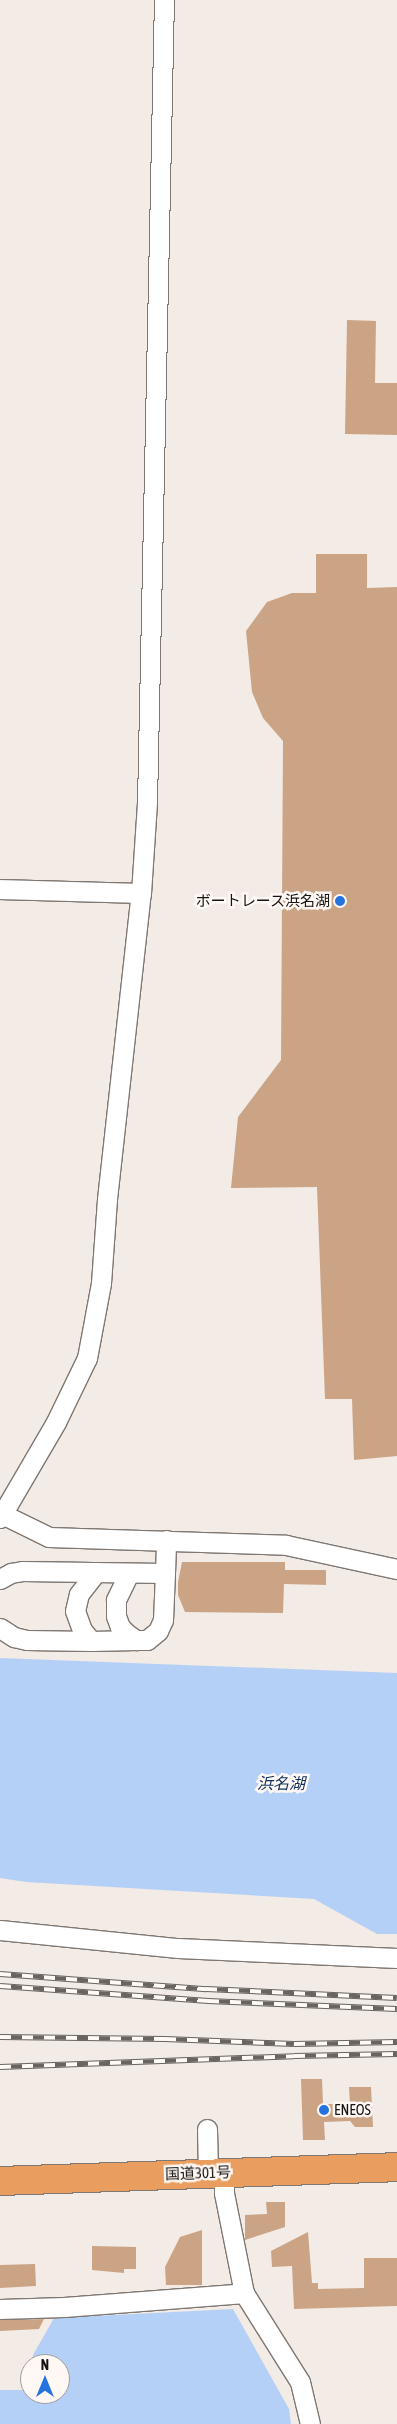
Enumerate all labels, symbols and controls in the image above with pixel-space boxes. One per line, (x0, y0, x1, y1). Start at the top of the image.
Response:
place label: ボートレース浜名湖 (195, 892, 330, 910)
marker: ボートレース浜名湖 (334, 895, 346, 907)
water label: 浜名湖 (257, 1773, 305, 1793)
place label: ENEOS (334, 2101, 371, 2119)
marker: ENEOS (318, 2104, 330, 2116)
street label: 国道301号 (165, 2163, 231, 2183)
north arrow (20, 2354, 70, 2404)
text: N (41, 2357, 49, 2373)

